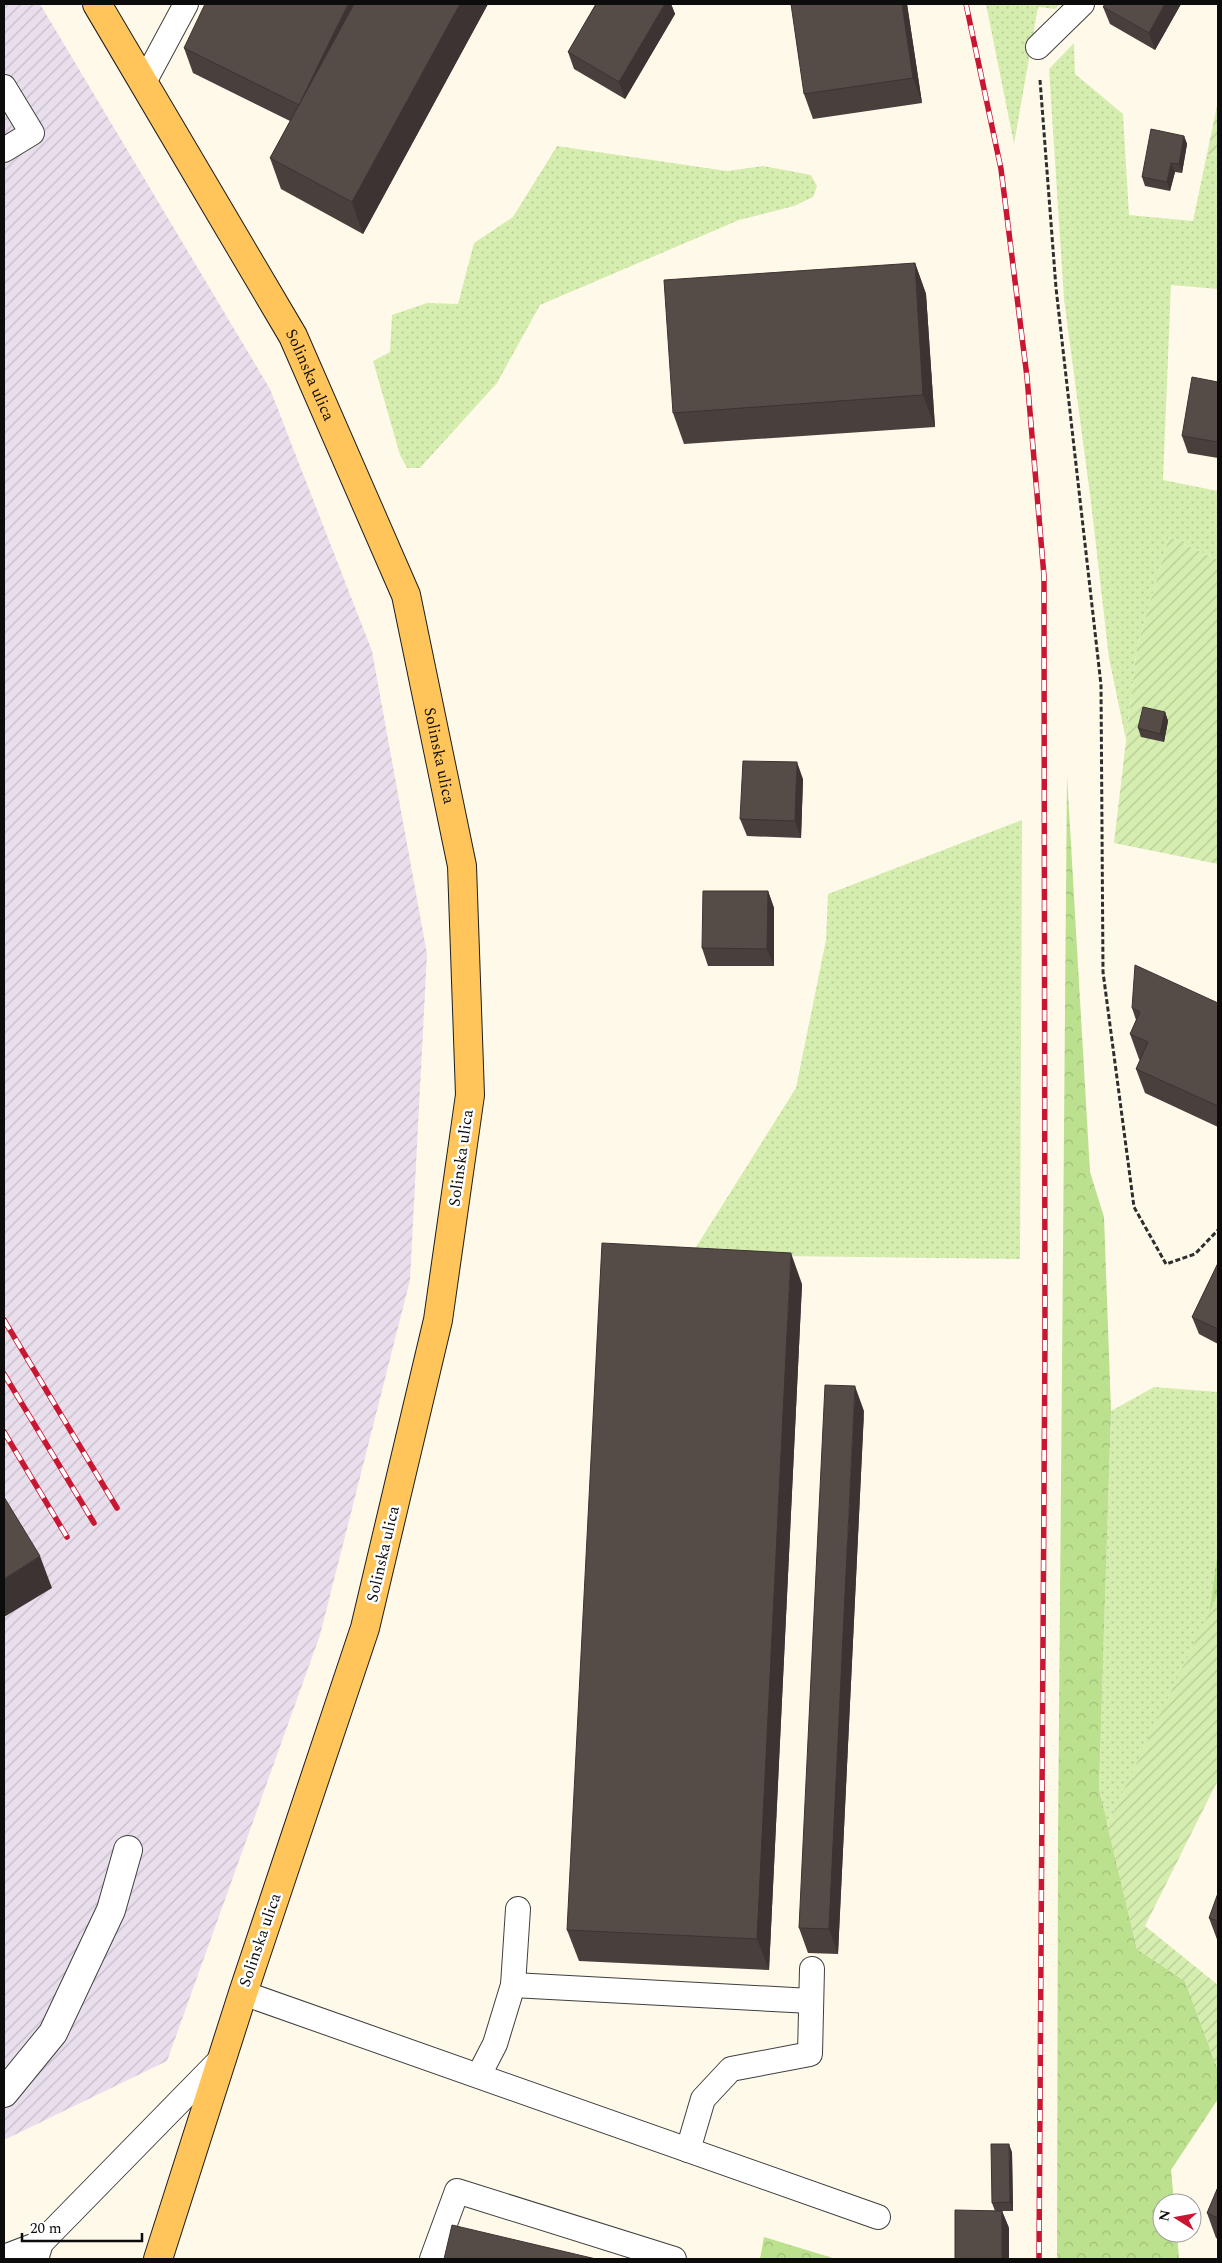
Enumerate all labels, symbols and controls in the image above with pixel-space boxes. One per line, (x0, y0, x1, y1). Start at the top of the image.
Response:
street label: Solinska ulica (279, 324, 341, 425)
street label: Solinska ulica (417, 705, 461, 806)
street label: Solinska ulica (442, 1108, 480, 1208)
street label: Solinska ulica (360, 1503, 406, 1604)
street label: Solinska ulica (233, 1890, 287, 1990)
north arrow (1152, 2193, 1202, 2243)
text: N (1153, 2208, 1176, 2223)
scale bar (22, 2210, 142, 2242)
text: 20 m (30, 2217, 62, 2240)

